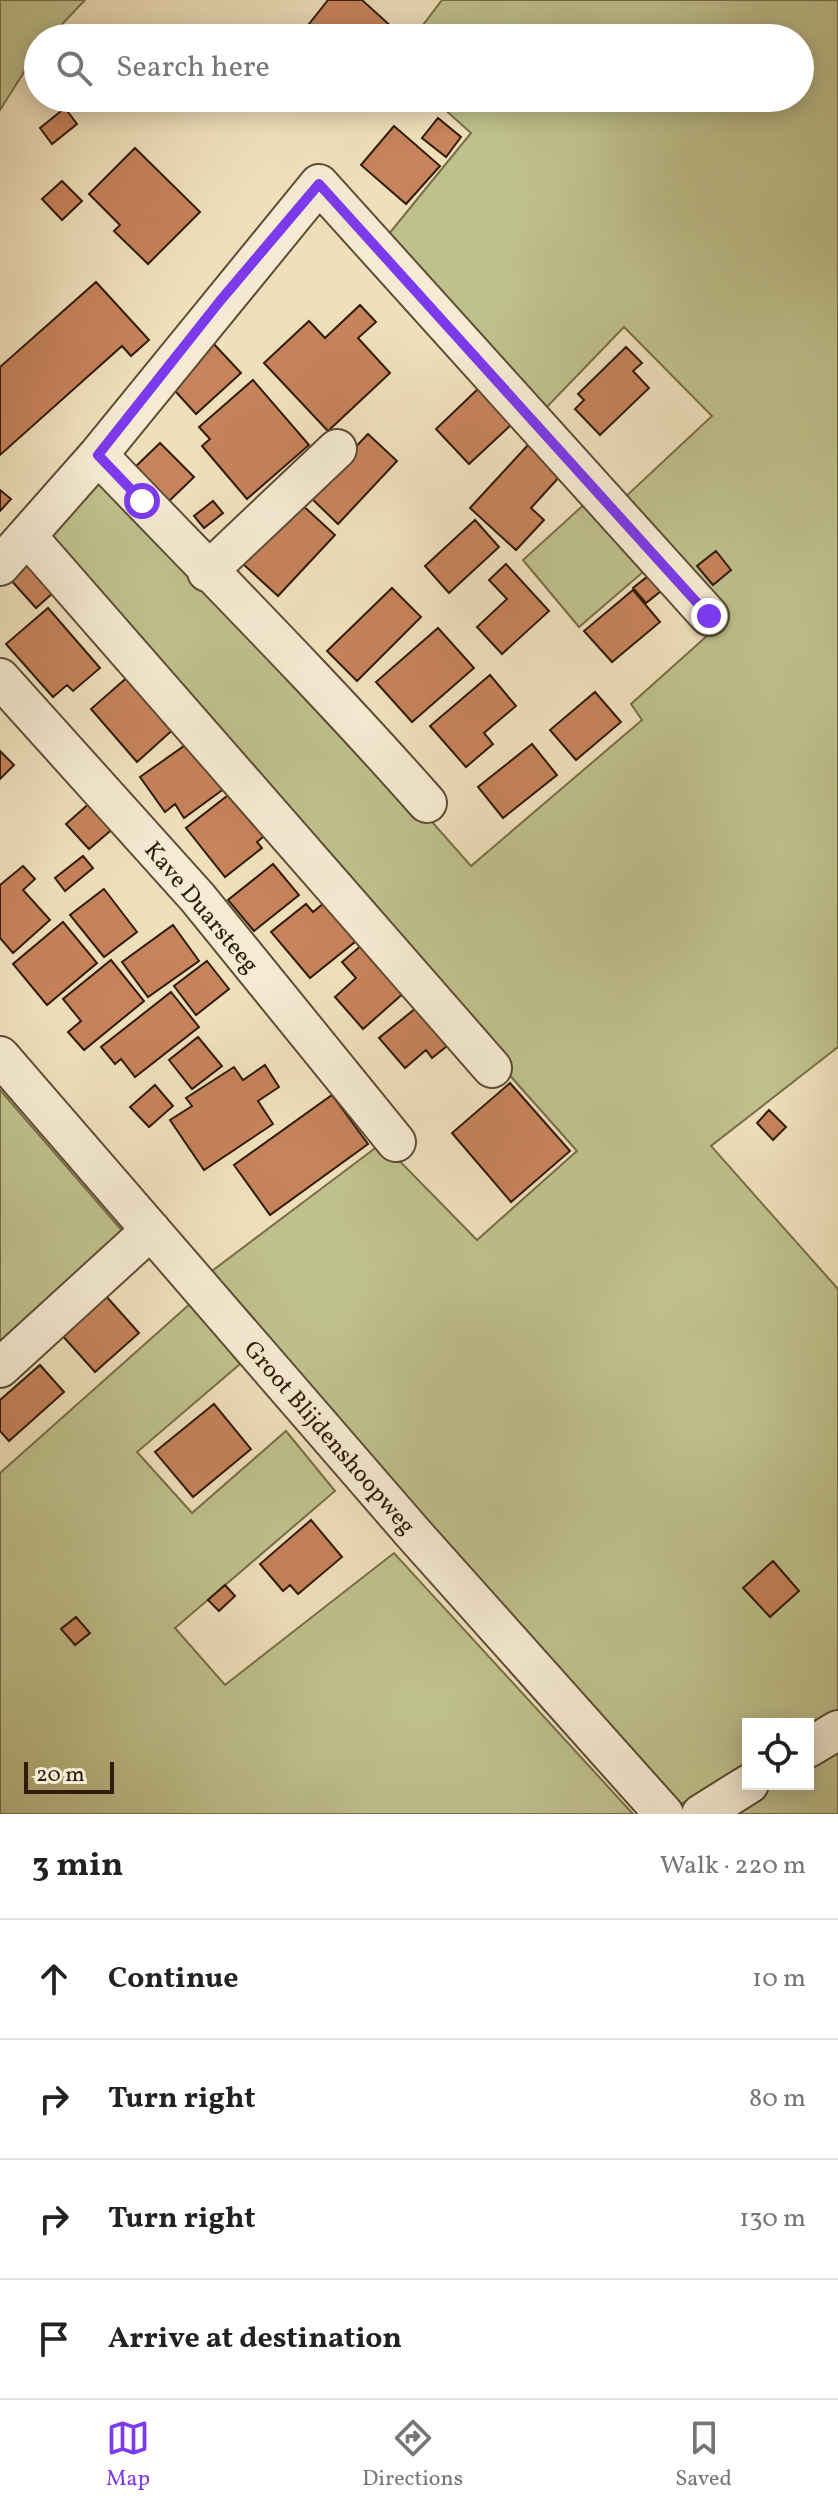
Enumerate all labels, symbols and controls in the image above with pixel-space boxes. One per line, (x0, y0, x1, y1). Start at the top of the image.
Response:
search box (24, 24, 814, 112)
icon: search (52, 46, 96, 90)
text: Search here (116, 47, 270, 89)
route start (124, 483, 160, 519)
route end (691, 598, 727, 634)
street label: Kave Duarsteeg (135, 835, 266, 982)
street label: Groot Blijdenshoopweg (235, 1334, 422, 1543)
map controls (742, 1718, 814, 1790)
button: locate (742, 1718, 814, 1790)
scale bar (24, 1758, 114, 1794)
text: 20 m (36, 1760, 85, 1791)
text: 3 min (32, 1843, 123, 1890)
text: Walk · 220 m (660, 1848, 806, 1884)
icon: ahead (32, 1957, 76, 2001)
text: Continue (108, 1958, 239, 2000)
text: 10 m (752, 1961, 806, 1997)
icon: right (32, 2077, 76, 2121)
text: Turn right (108, 2078, 256, 2120)
text: 80 m (749, 2081, 806, 2117)
icon: right (32, 2197, 76, 2241)
text: Turn right (108, 2198, 256, 2240)
text: 130 m (739, 2201, 806, 2237)
icon: arrive (32, 2317, 76, 2361)
text: Arrive at destination (108, 2318, 402, 2360)
tab: Map (106, 2416, 150, 2495)
tab: Directions (362, 2416, 463, 2495)
tab: Saved (675, 2416, 732, 2495)

